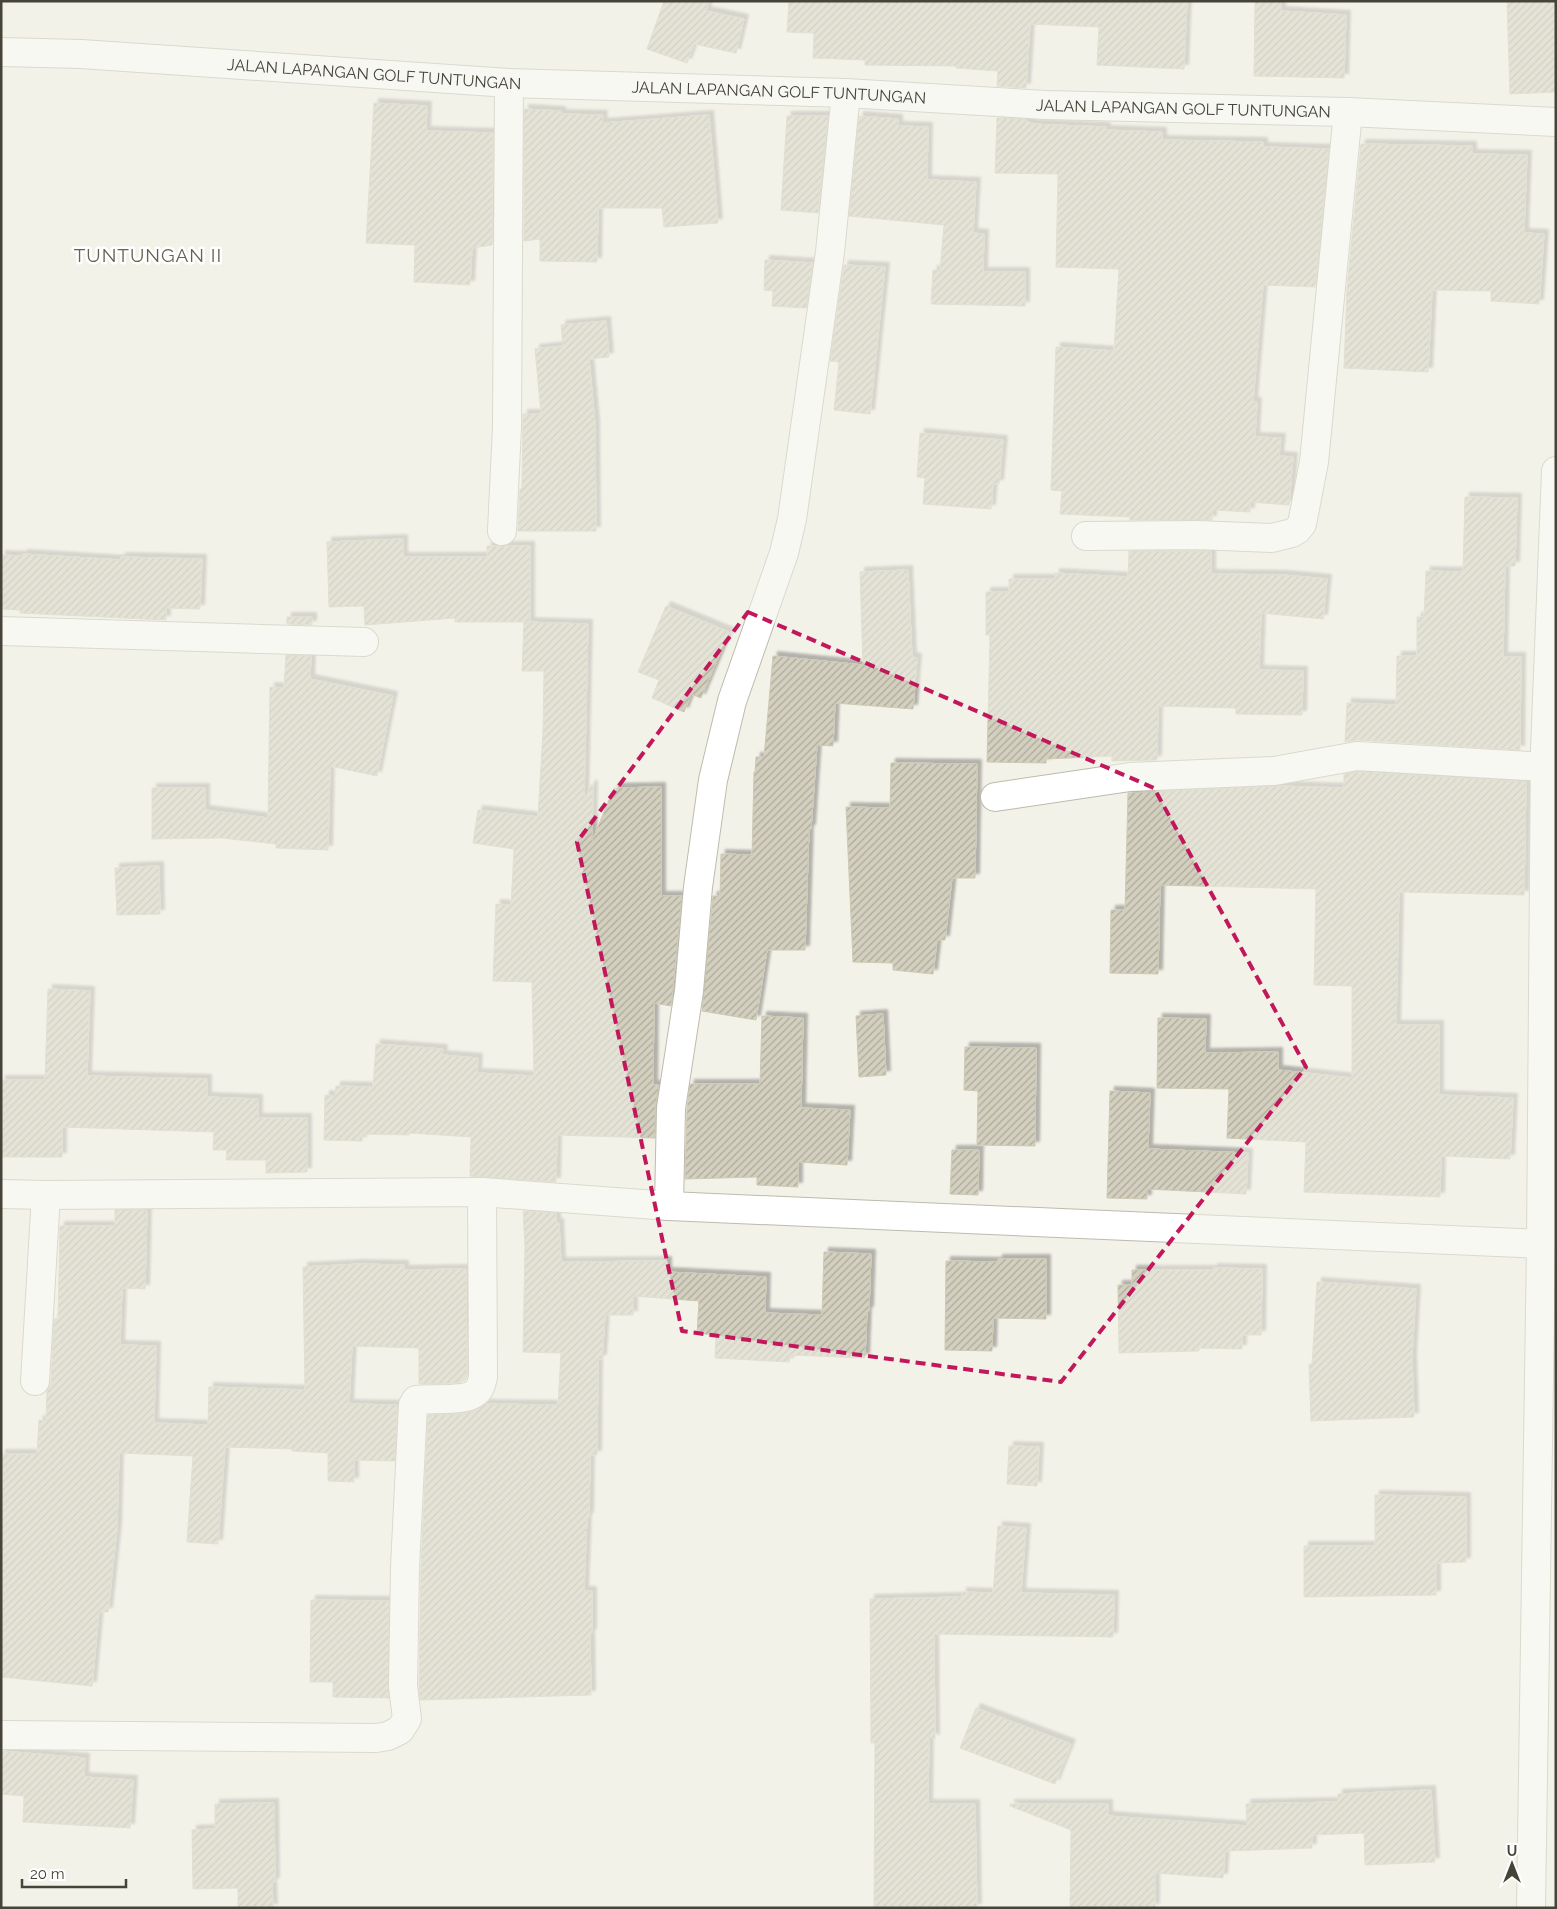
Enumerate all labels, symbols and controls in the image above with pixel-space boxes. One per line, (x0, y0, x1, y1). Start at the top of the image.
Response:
street label: JALAN LAPANGAN GOLF TUNTUNGAN (227, 55, 522, 93)
street label: JALAN LAPANGAN GOLF TUNTUNGAN (631, 78, 927, 108)
street label: JALAN LAPANGAN GOLF TUNTUNGAN (1036, 95, 1331, 122)
district label: TUNTUNGAN II (74, 244, 222, 266)
north arrow (1487, 1839, 1537, 1889)
text: U (1507, 1843, 1517, 1859)
scale bar (22, 1856, 126, 1888)
text: 20 m (30, 1865, 65, 1883)

